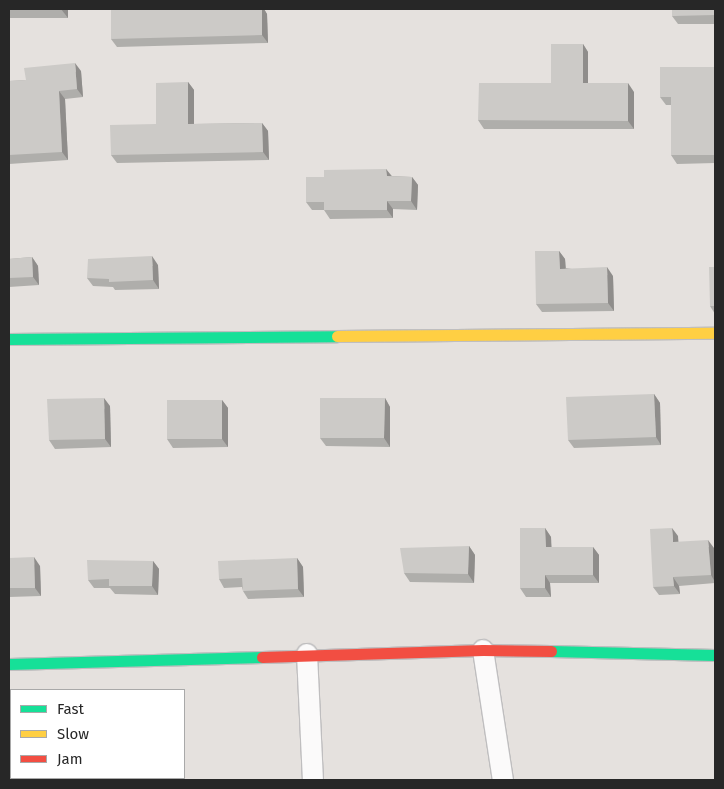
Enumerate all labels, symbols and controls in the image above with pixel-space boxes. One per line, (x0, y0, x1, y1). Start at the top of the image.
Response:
legend (10, 689, 185, 779)
text: Fast (57, 700, 84, 718)
text: Slow (57, 725, 89, 743)
text: Jam (57, 750, 83, 768)

